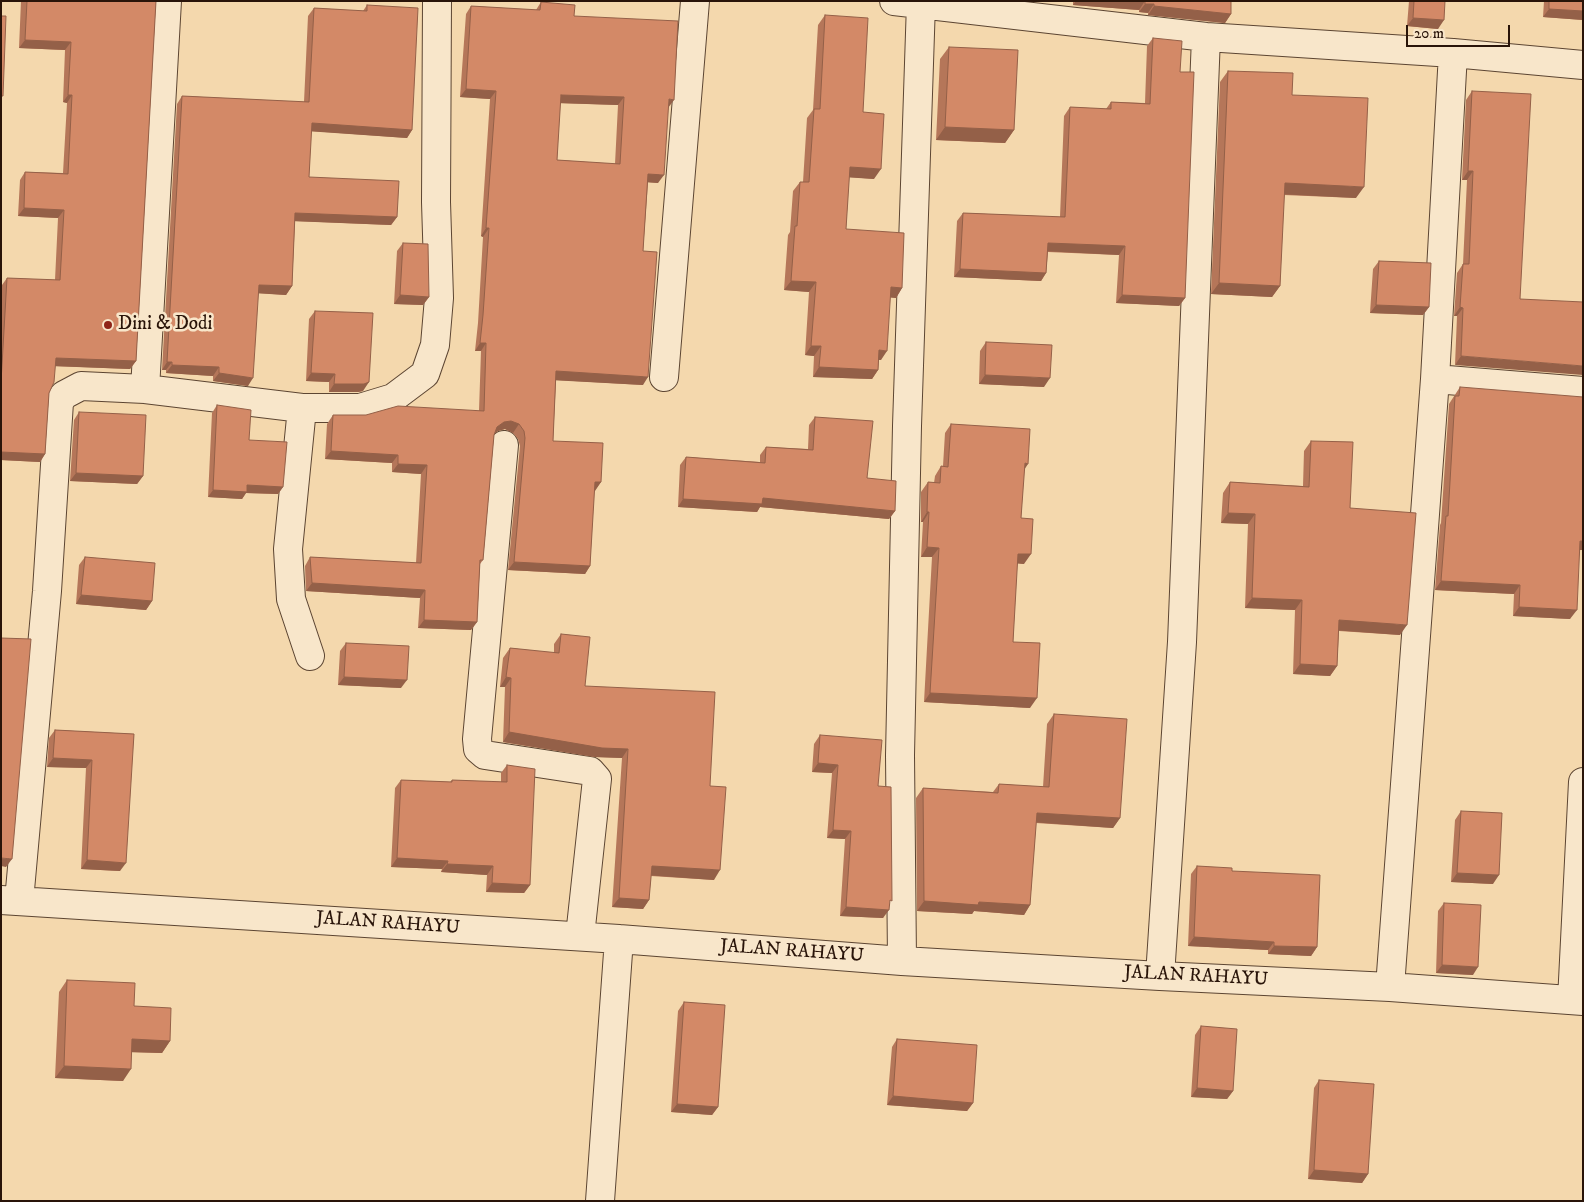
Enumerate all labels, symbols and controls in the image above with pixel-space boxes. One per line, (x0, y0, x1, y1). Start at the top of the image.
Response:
scale bar (1409, 15, 1513, 47)
text: 20 m (1414, 24, 1444, 43)
place label: Dini & Dodi (118, 314, 212, 336)
marker: Dini & Dodi (102, 319, 114, 331)
street label: JALAN RAHAYU (315, 908, 461, 940)
street label: JALAN RAHAYU (719, 936, 865, 968)
street label: JALAN RAHAYU (1123, 962, 1269, 992)

